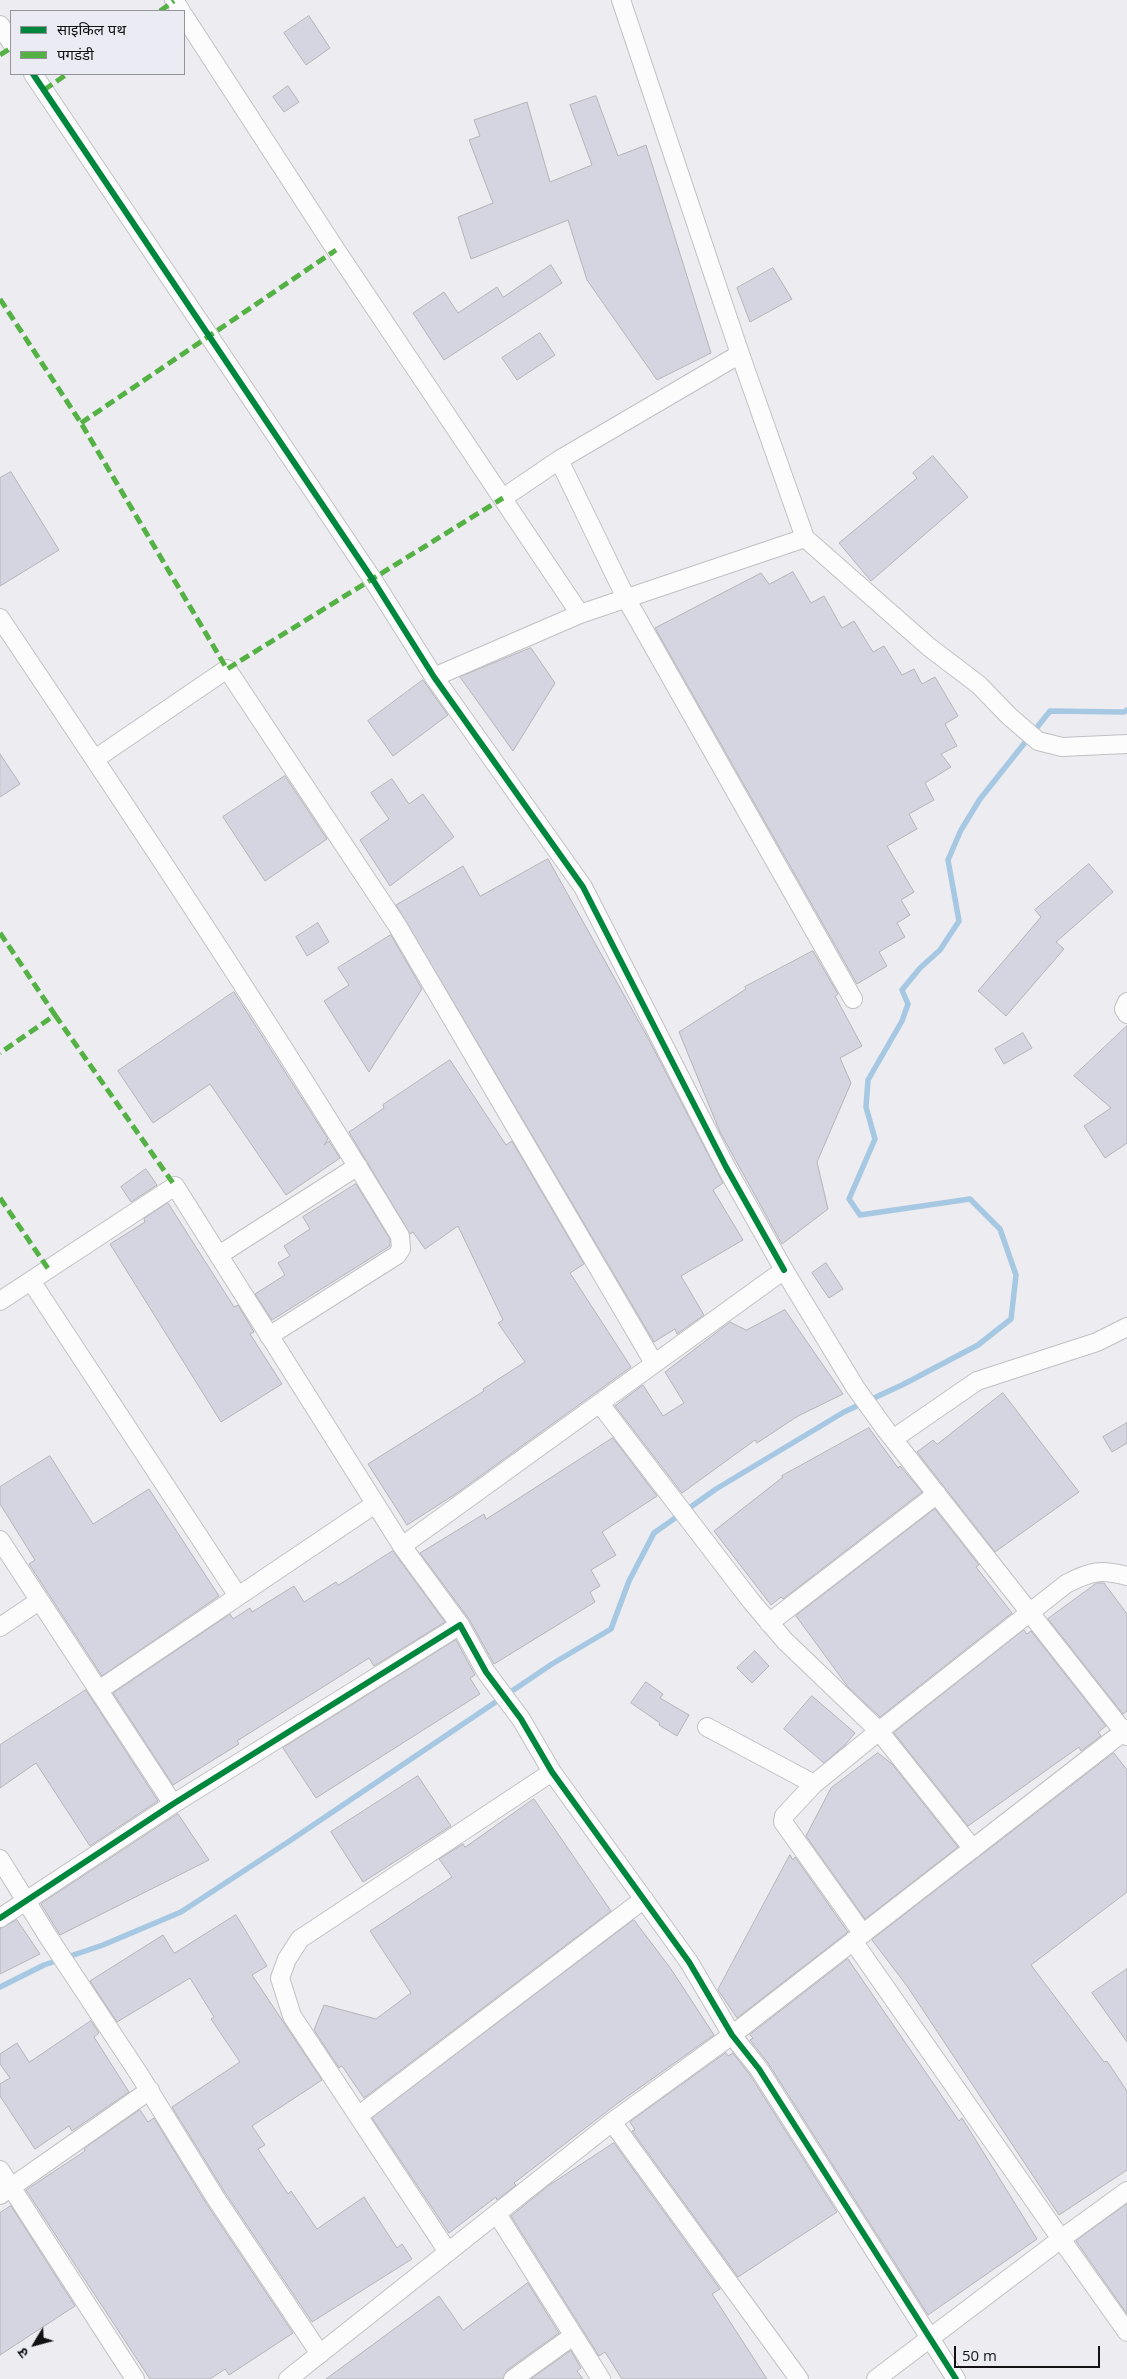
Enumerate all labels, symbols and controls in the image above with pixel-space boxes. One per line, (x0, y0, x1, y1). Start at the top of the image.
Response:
legend (10, 10, 185, 75)
text: साइकिल पथ (57, 19, 126, 39)
text: पगडंडी (57, 44, 94, 64)
north arrow (10, 2319, 60, 2369)
scale bar (957, 2336, 1103, 2368)
text: उ (13, 2344, 33, 2362)
text: 50 m (962, 2345, 997, 2365)

